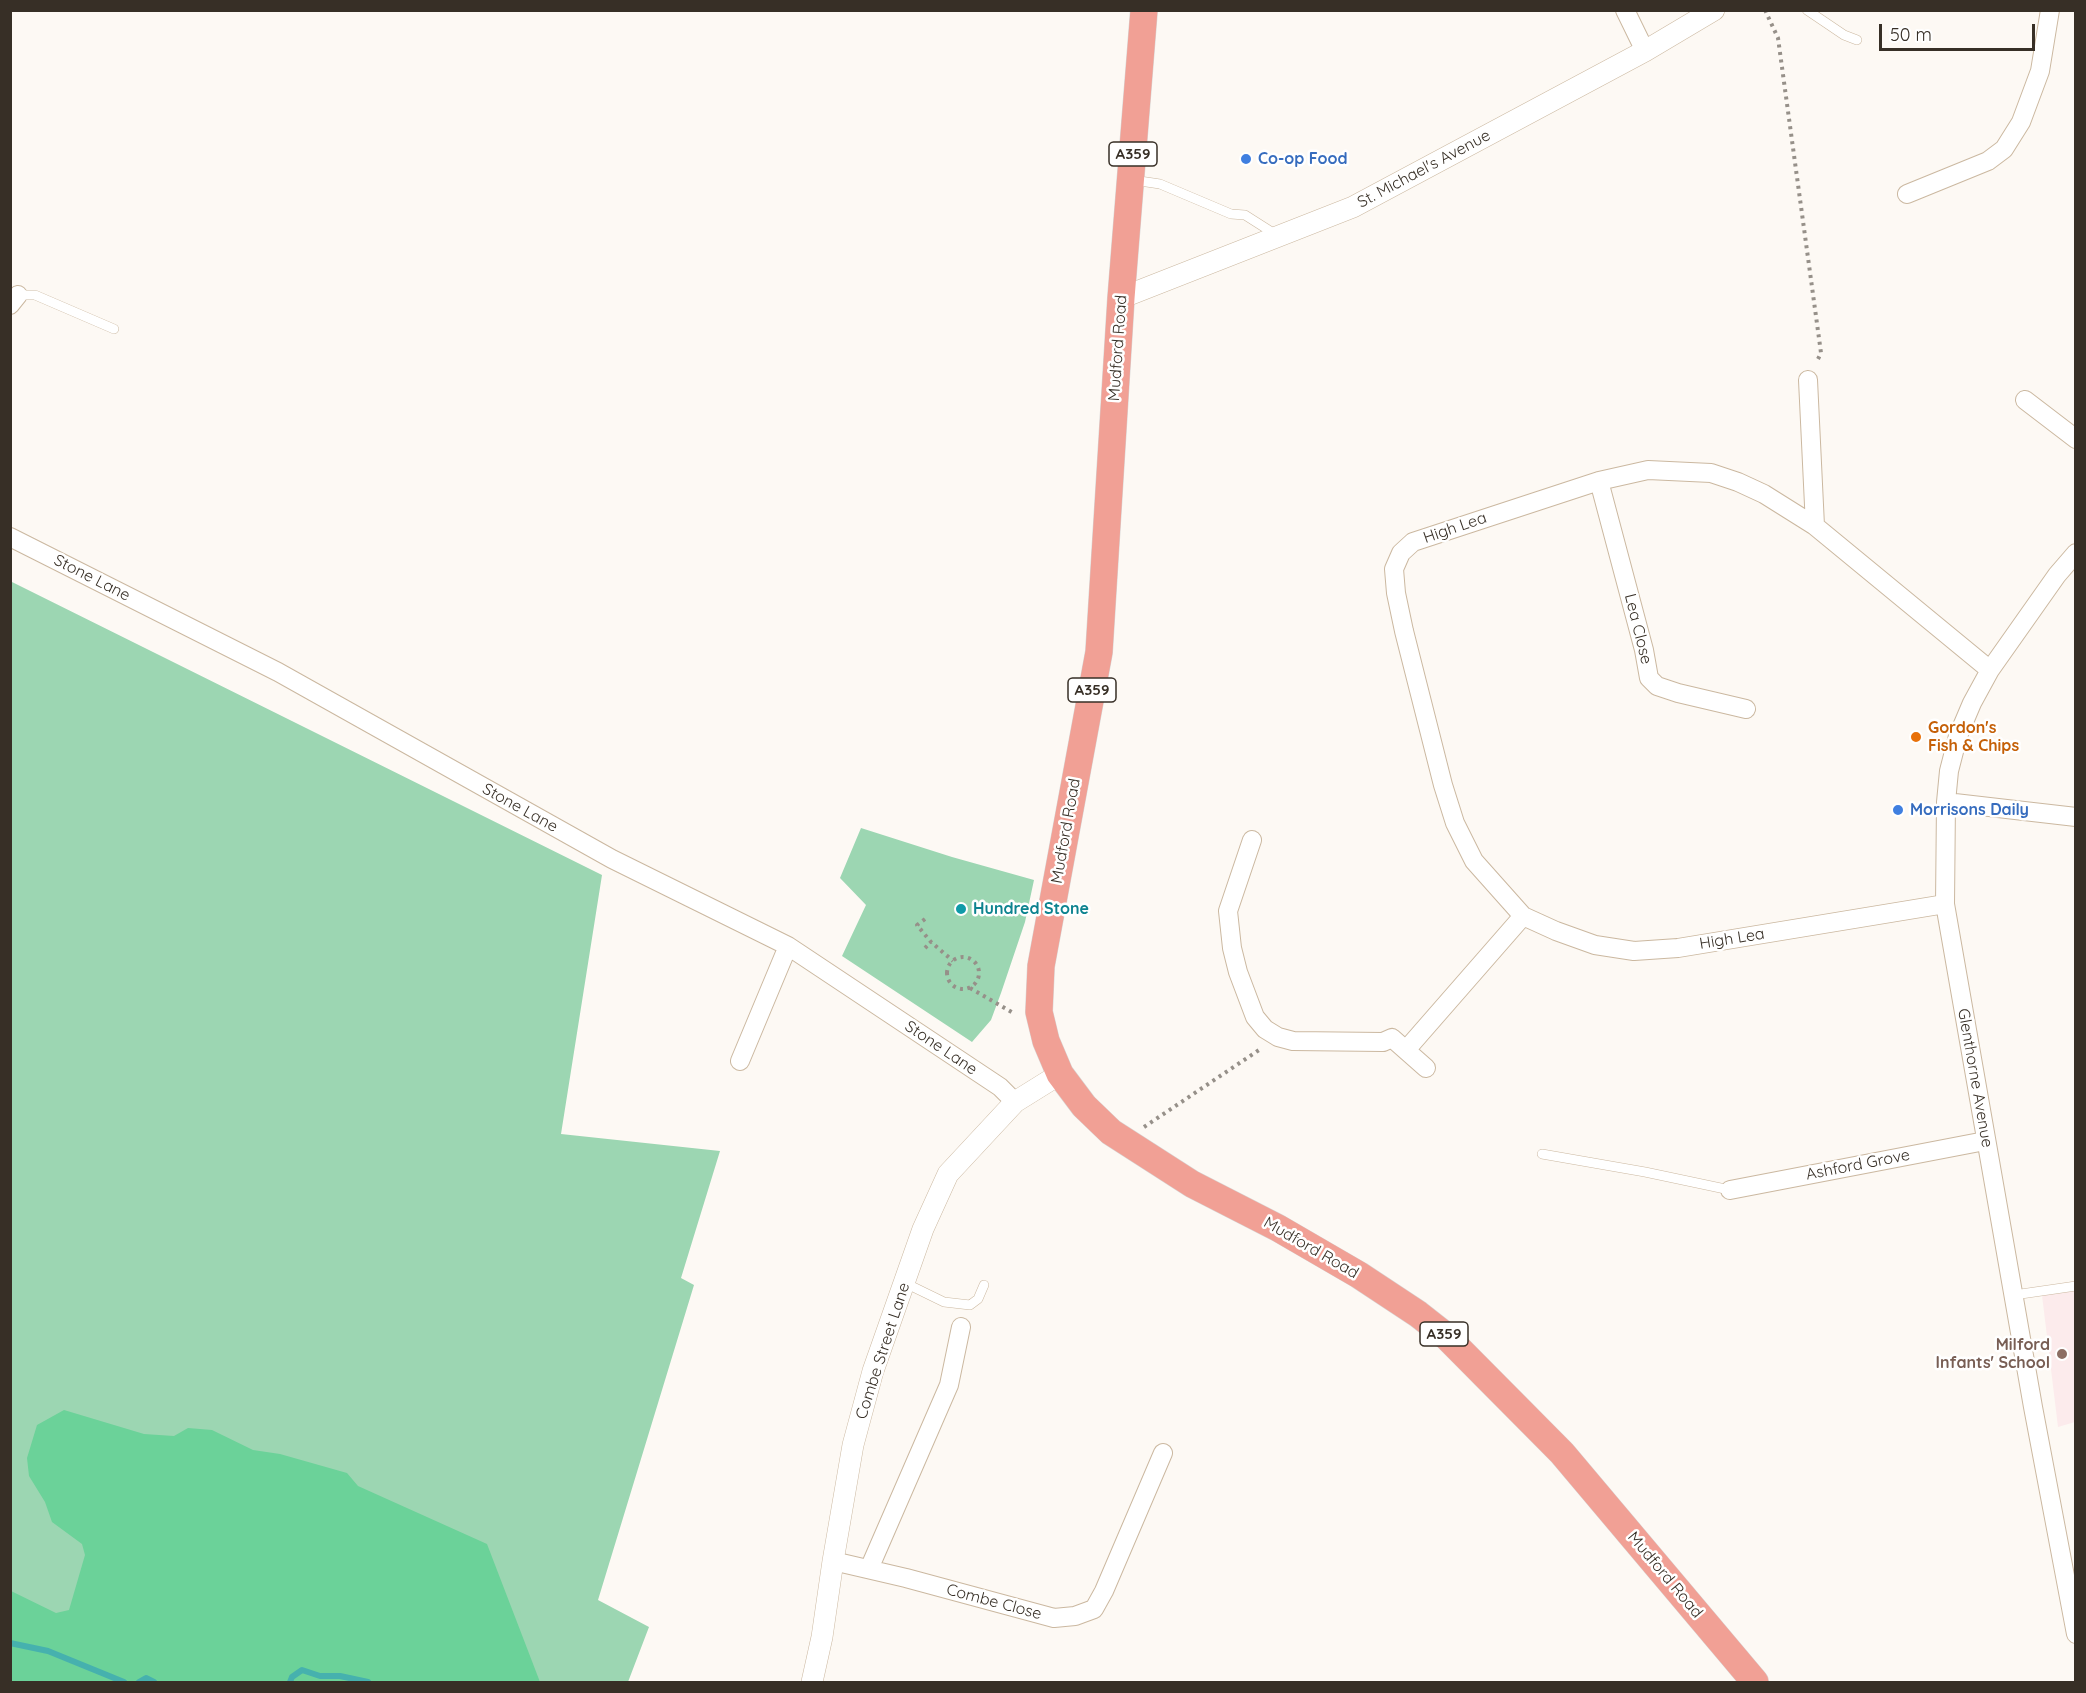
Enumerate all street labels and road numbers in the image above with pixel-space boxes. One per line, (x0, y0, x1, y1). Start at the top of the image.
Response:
street label: St. Michael's Avenue (1354, 126, 1494, 212)
road number: A359 (1109, 142, 1157, 166)
street label: Mudford Road (1105, 294, 1131, 402)
street label: High Lea (1421, 508, 1489, 548)
street label: Stone Lane (51, 551, 133, 605)
street label: Lea Close (1620, 592, 1656, 666)
road number: A359 (1068, 678, 1116, 702)
street label: Mudford Road (1047, 777, 1085, 885)
street label: Stone Lane (479, 779, 561, 837)
street label: High Lea (1698, 924, 1766, 954)
street label: Glenthorne Avenue (1953, 1007, 1997, 1149)
street label: Stone Lane (901, 1017, 981, 1079)
street label: Ashford Grove (1804, 1146, 1912, 1184)
street label: Mudford Road (1260, 1213, 1362, 1283)
street label: Combe Street Lane (852, 1280, 914, 1422)
road number: A359 (1420, 1322, 1468, 1346)
street label: Mudford Road (1623, 1528, 1707, 1622)
street label: Combe Close (944, 1580, 1044, 1624)

